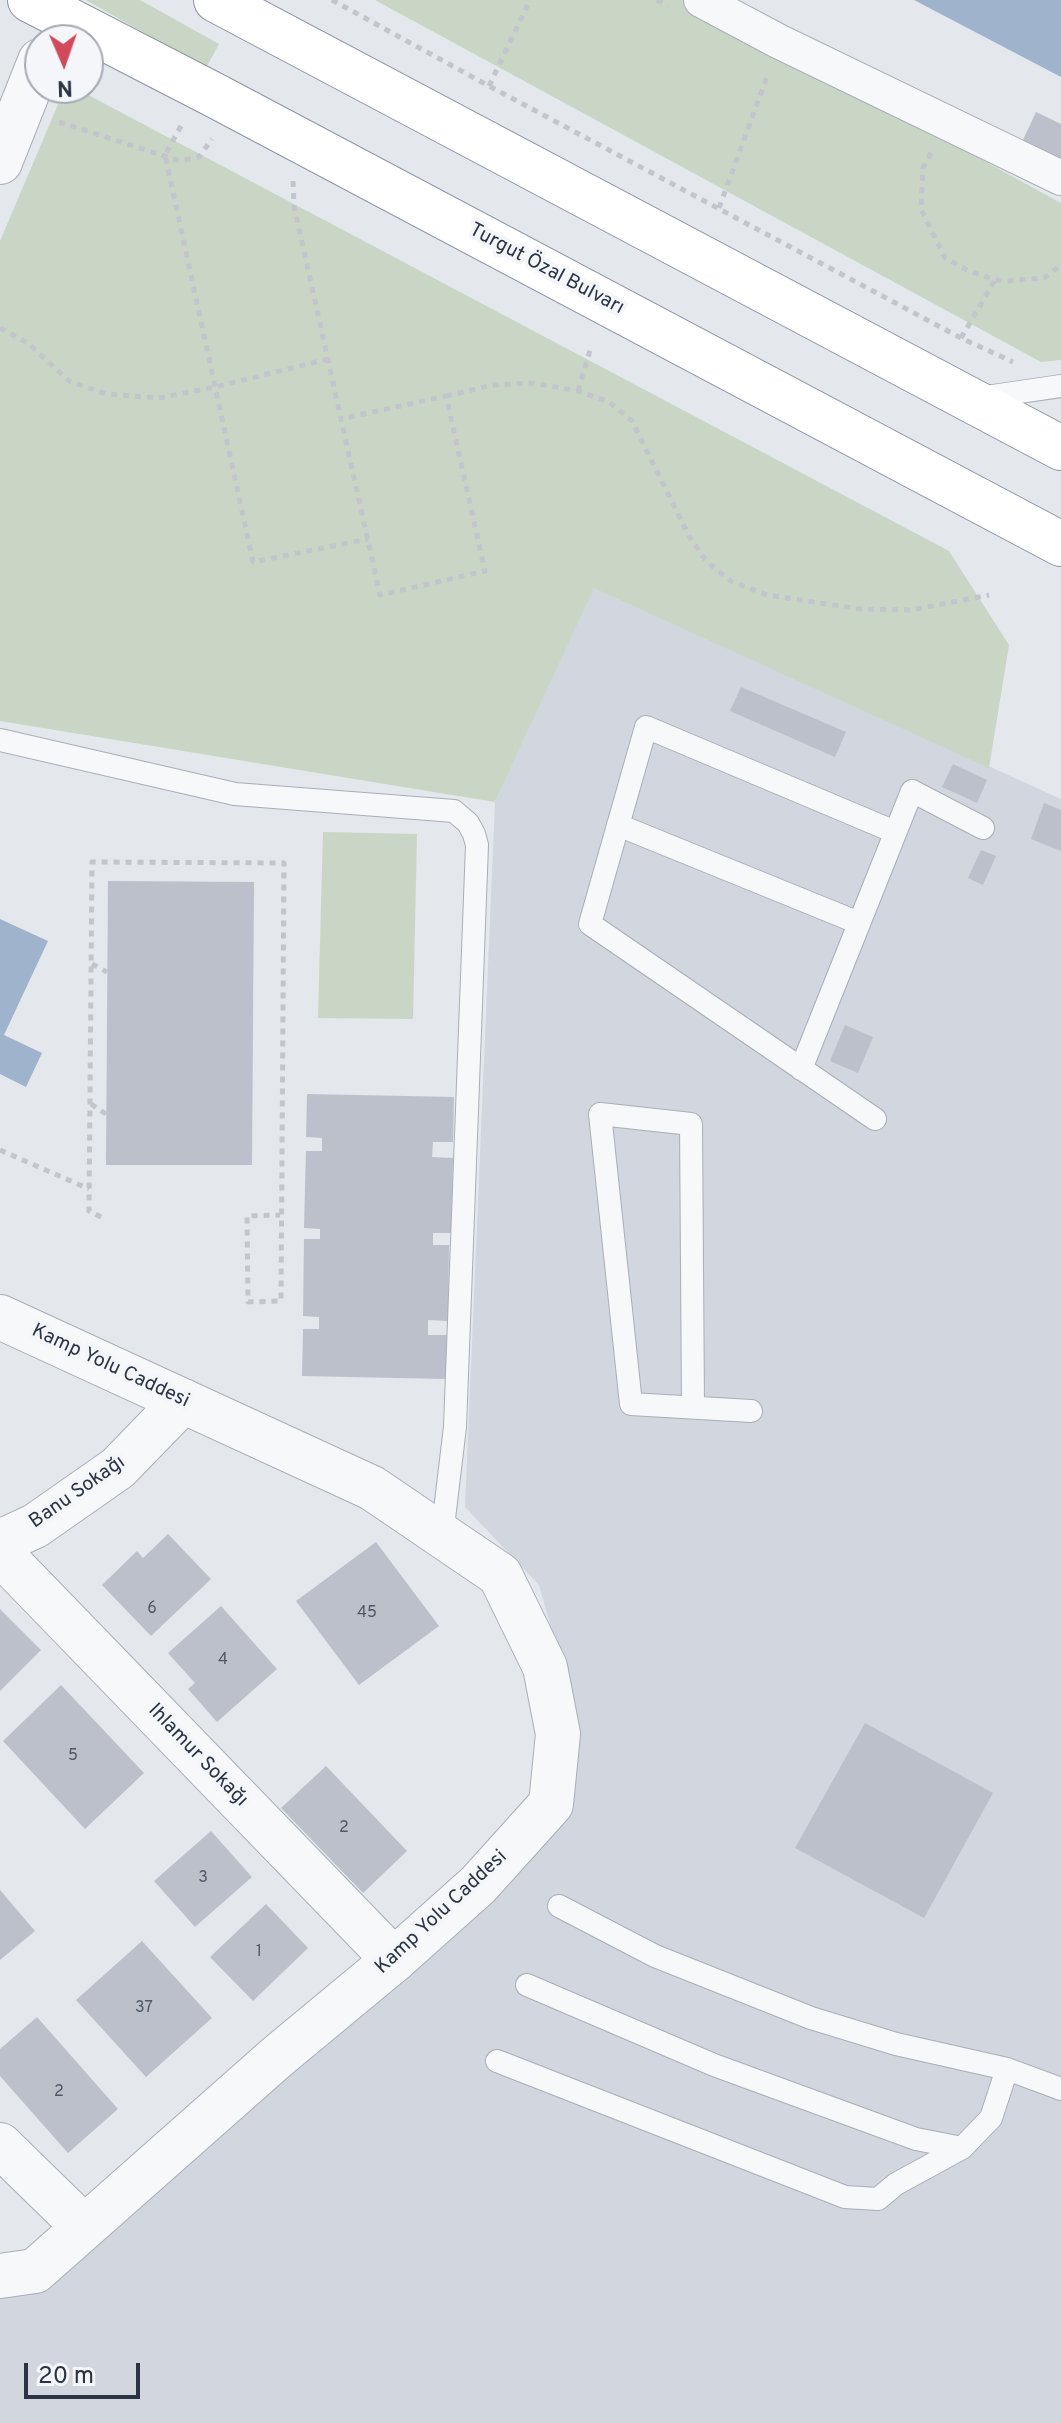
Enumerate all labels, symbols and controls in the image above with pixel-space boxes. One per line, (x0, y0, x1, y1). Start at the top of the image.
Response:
north arrow (24, 24, 104, 104)
text: N (56, 73, 73, 100)
street label: Turgut Özal Bulvarı (464, 219, 628, 321)
street label: Kamp Yolu Caddesi (27, 1320, 193, 1414)
street label: Banu Sokağı (25, 1451, 131, 1535)
house number: 6 (147, 1600, 157, 1620)
house number: 45 (357, 1604, 377, 1624)
house number: 4 (218, 1651, 228, 1671)
street label: Ihlamur Sokağı (142, 1699, 252, 1813)
house number: 5 (68, 1747, 78, 1767)
house number: 2 (339, 1819, 349, 1839)
street label: Kamp Yolu Caddesi (371, 1846, 513, 1980)
house number: 3 (198, 1869, 208, 1889)
house number: 1 (256, 1943, 262, 1963)
house number: 37 (135, 1999, 153, 2019)
house number: 2 (54, 2083, 64, 2103)
scale bar (28, 2347, 144, 2397)
text: 20 m (38, 2362, 94, 2392)

